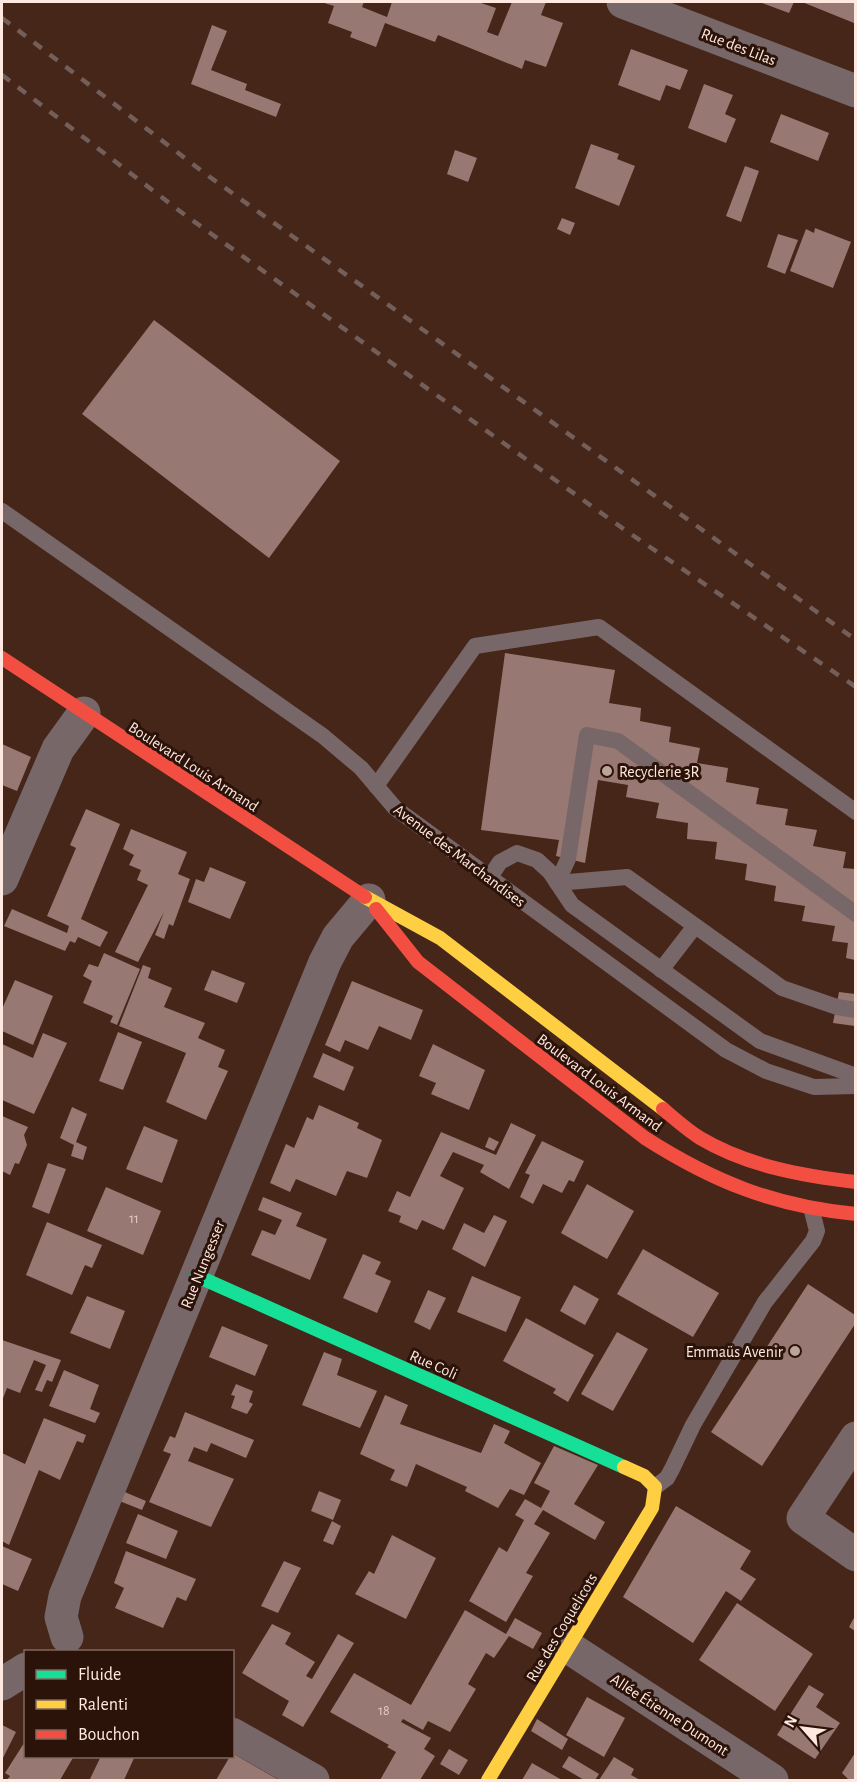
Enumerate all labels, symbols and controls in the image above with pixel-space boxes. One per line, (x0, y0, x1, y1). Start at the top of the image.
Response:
street label: Rue des Lilas (699, 25, 778, 69)
street label: Boulevard Louis Armand (126, 719, 261, 815)
marker: Recyclerie 3R (600, 764, 614, 778)
place label: Recyclerie 3R (619, 764, 700, 781)
street label: Avenue des Marchandises (391, 801, 528, 910)
street label: Boulevard Louis Armand (534, 1031, 665, 1135)
house number: 11 (129, 1212, 139, 1226)
street label: Rue Nungesser (178, 1217, 228, 1311)
place label: Emmaüs Avenir (686, 1344, 784, 1360)
marker: Emmaüs Avenir (788, 1344, 802, 1358)
street label: Rue Coli (407, 1347, 460, 1382)
street label: Rue des Coquelicots (523, 1570, 601, 1685)
legend (24, 1650, 234, 1758)
text: Fluide (78, 1666, 121, 1684)
street label: Allée Étienne Dumont (608, 1669, 732, 1759)
text: Ralenti (78, 1696, 128, 1714)
north arrow (773, 1698, 833, 1758)
house number: 18 (378, 1704, 390, 1718)
text: N (781, 1713, 800, 1730)
text: Bouchon (78, 1726, 140, 1744)

